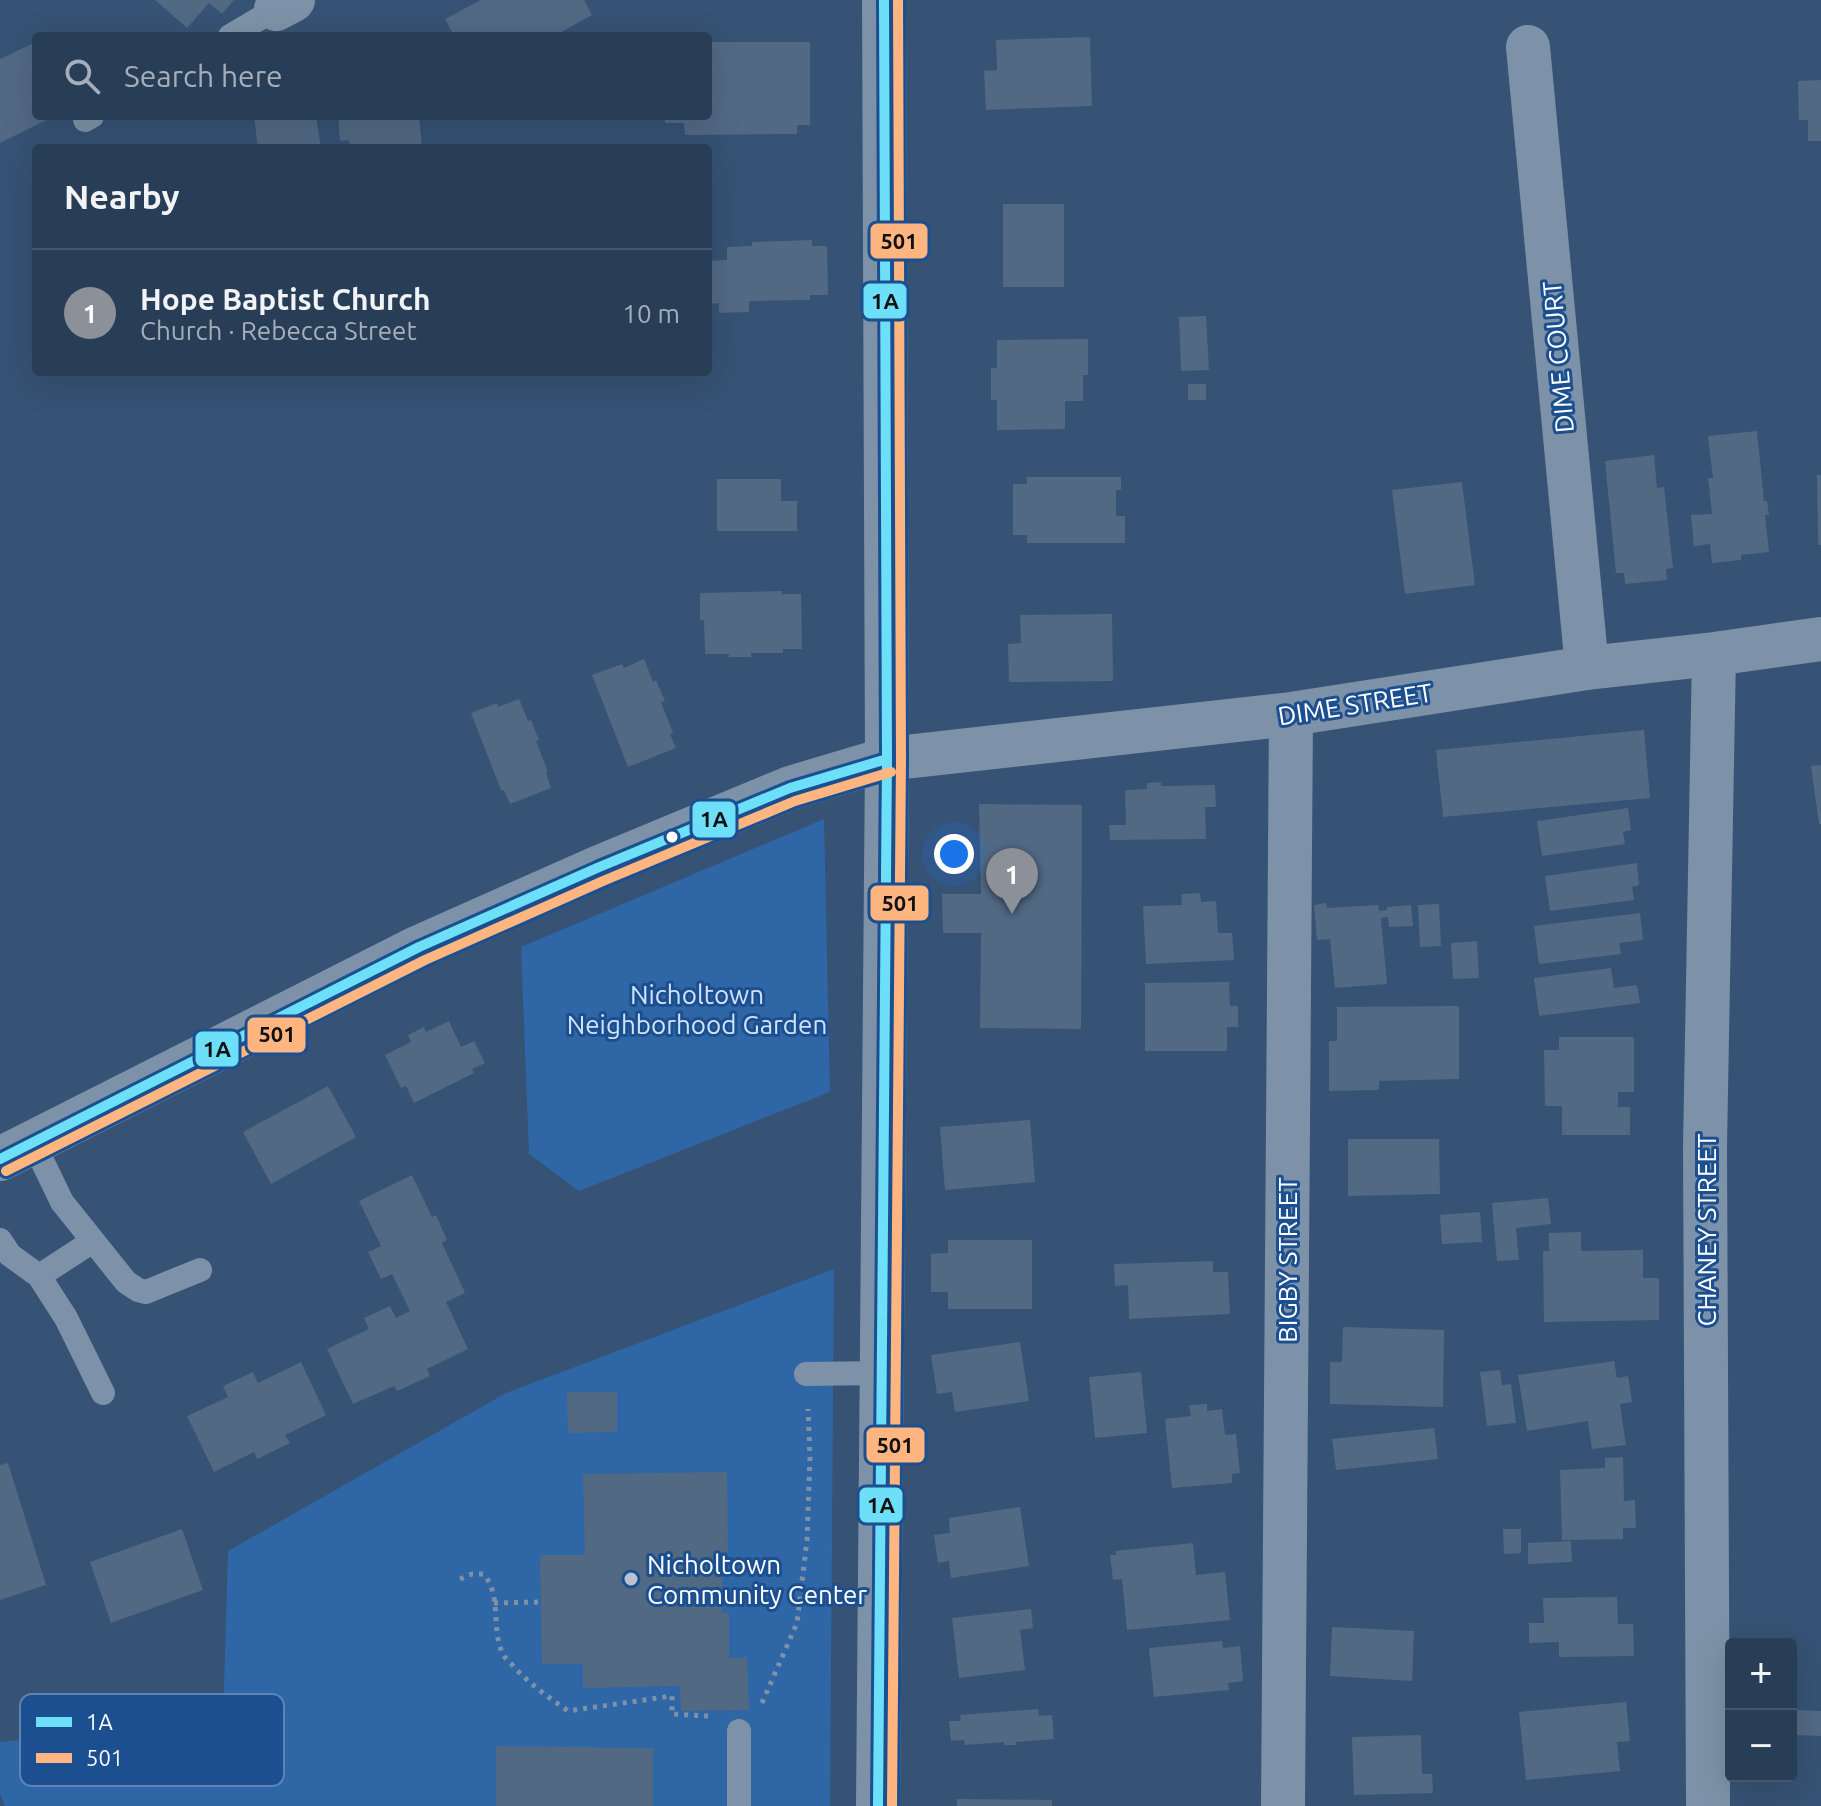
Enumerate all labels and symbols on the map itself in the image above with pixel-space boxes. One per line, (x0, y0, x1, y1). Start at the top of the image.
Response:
line badge: 501 (869, 222, 929, 260)
text: 501 (880, 228, 918, 253)
street label: DIME COURT (1537, 280, 1579, 434)
line badge: 1A (862, 282, 908, 320)
text: 1A (871, 288, 899, 313)
street label: DIME STREET (1276, 677, 1434, 731)
line badge: 1A (691, 800, 737, 839)
text: 1A (700, 806, 728, 831)
unlabelled marker (664, 829, 680, 845)
your location (934, 834, 974, 874)
pin: 1 (986, 848, 1038, 914)
line badge: 501 (869, 884, 930, 922)
text: 501 (881, 890, 919, 915)
park label: Nicholtown Neighborhood Garden (567, 980, 827, 1039)
line badge: 501 (246, 1016, 307, 1054)
text: 501 (258, 1021, 296, 1046)
line badge: 1A (194, 1030, 240, 1068)
text: 1A (203, 1036, 231, 1061)
street label: CHANEY STREET (1692, 1133, 1721, 1327)
street label: BIGBY STREET (1273, 1177, 1302, 1343)
line badge: 501 (865, 1426, 926, 1464)
text: 501 (876, 1432, 914, 1457)
line badge: 1A (858, 1486, 904, 1524)
text: 1A (867, 1492, 895, 1517)
place label: Nicholtown Community Center (647, 1550, 867, 1609)
marker: Nicholtown Community Center (622, 1570, 640, 1588)
legend (20, 1694, 284, 1786)
text: 1A (86, 1709, 113, 1734)
text: 501 (86, 1745, 123, 1770)

